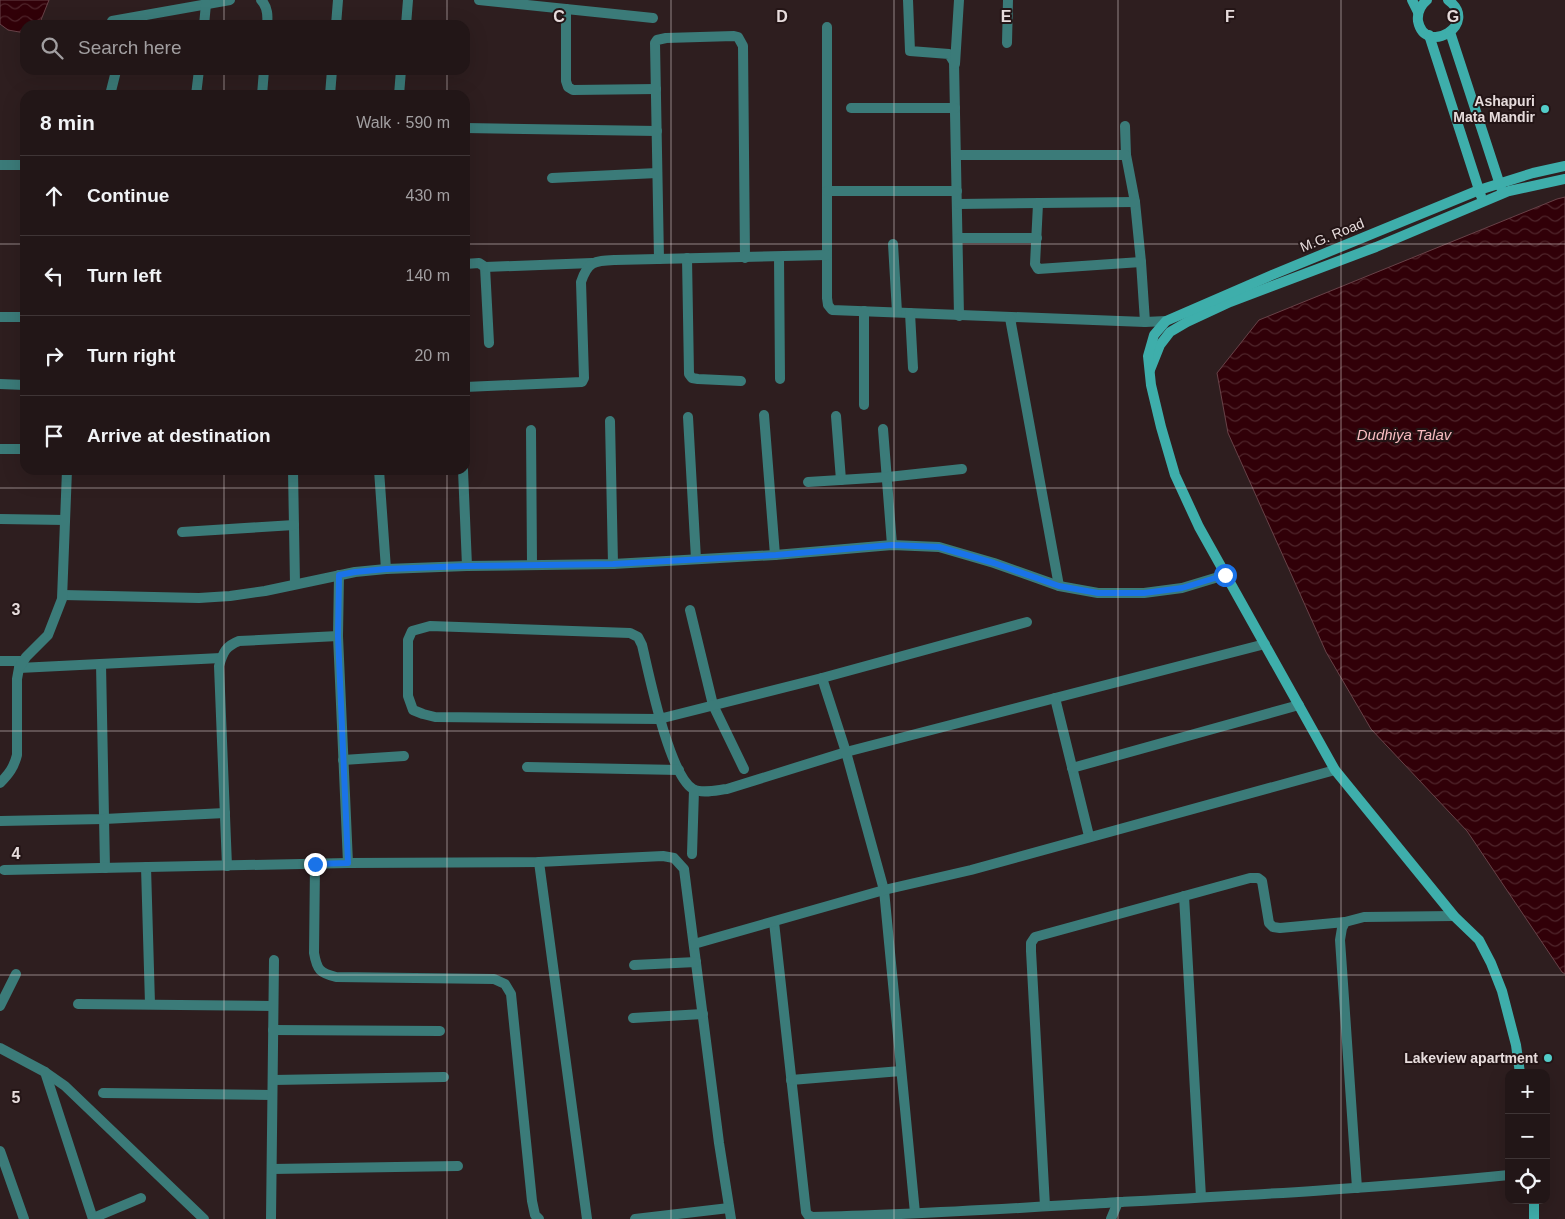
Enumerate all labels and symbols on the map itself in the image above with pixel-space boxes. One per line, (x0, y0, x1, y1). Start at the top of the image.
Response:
text: C (553, 8, 565, 25)
text: D (776, 8, 788, 25)
text: E (1001, 8, 1012, 25)
text: F (1225, 8, 1235, 25)
text: G (1447, 8, 1459, 25)
place label: Ashapuri Mata Mandir (1453, 93, 1536, 125)
marker: Ashapuri Mata Mandir (1539, 103, 1551, 115)
street label: M.G. Road (1298, 215, 1366, 255)
water label: Dudhiya Talav (1357, 426, 1453, 443)
route start (1214, 564, 1237, 587)
text: 3 (12, 601, 21, 618)
text: 4 (12, 845, 21, 862)
route end (304, 853, 327, 876)
place label: Lakeview apartment (1404, 1050, 1538, 1066)
marker: Lakeview apartment (1542, 1052, 1554, 1064)
text: 5 (12, 1089, 21, 1106)

